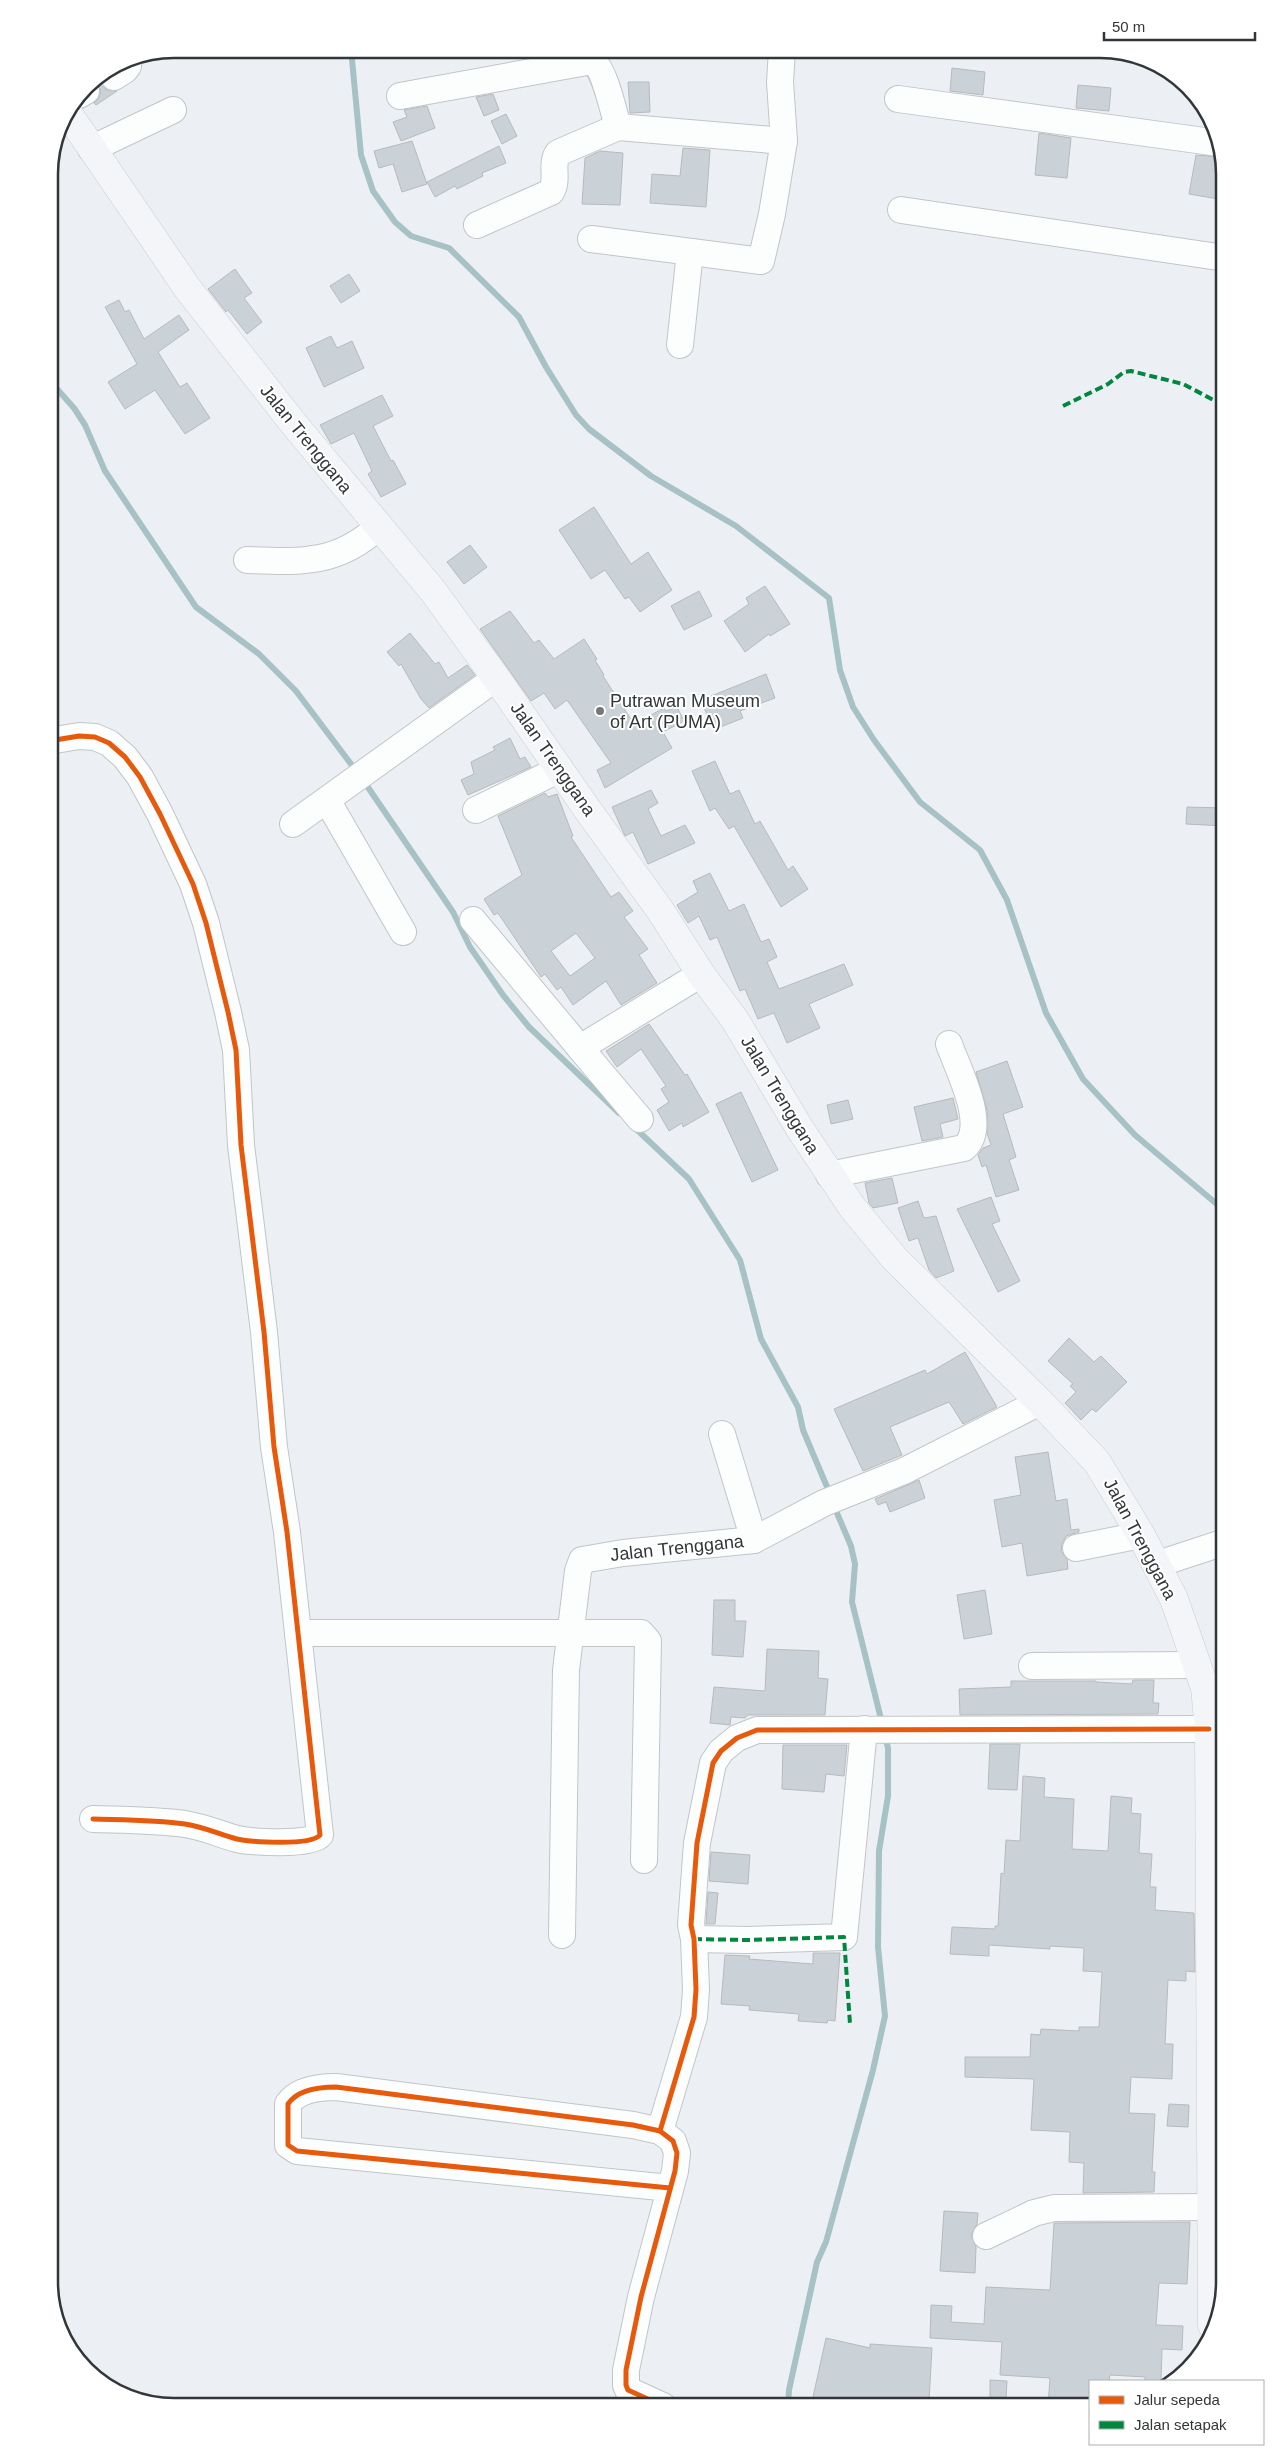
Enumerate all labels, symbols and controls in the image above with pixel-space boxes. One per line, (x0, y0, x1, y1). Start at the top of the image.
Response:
scale bar (1104, 10, 1255, 42)
text: 50 m (1112, 18, 1145, 35)
street label: Jalan Trenggana (256, 381, 357, 498)
place label: Putrawan Museum of Art (PUMA) (610, 691, 760, 732)
street label: Jalan Trenggana (506, 698, 600, 820)
marker: Putrawan Museum of Art (PUMA) (594, 705, 606, 717)
street label: Jalan Trenggana (737, 1032, 824, 1158)
street label: Jalan Trenggana (1100, 1475, 1181, 1604)
street label: Jalan Trenggana (609, 1531, 746, 1565)
legend (1089, 2380, 1264, 2445)
text: Jalur sepeda (1134, 2391, 1221, 2408)
text: Jalan setapak (1134, 2416, 1227, 2433)

